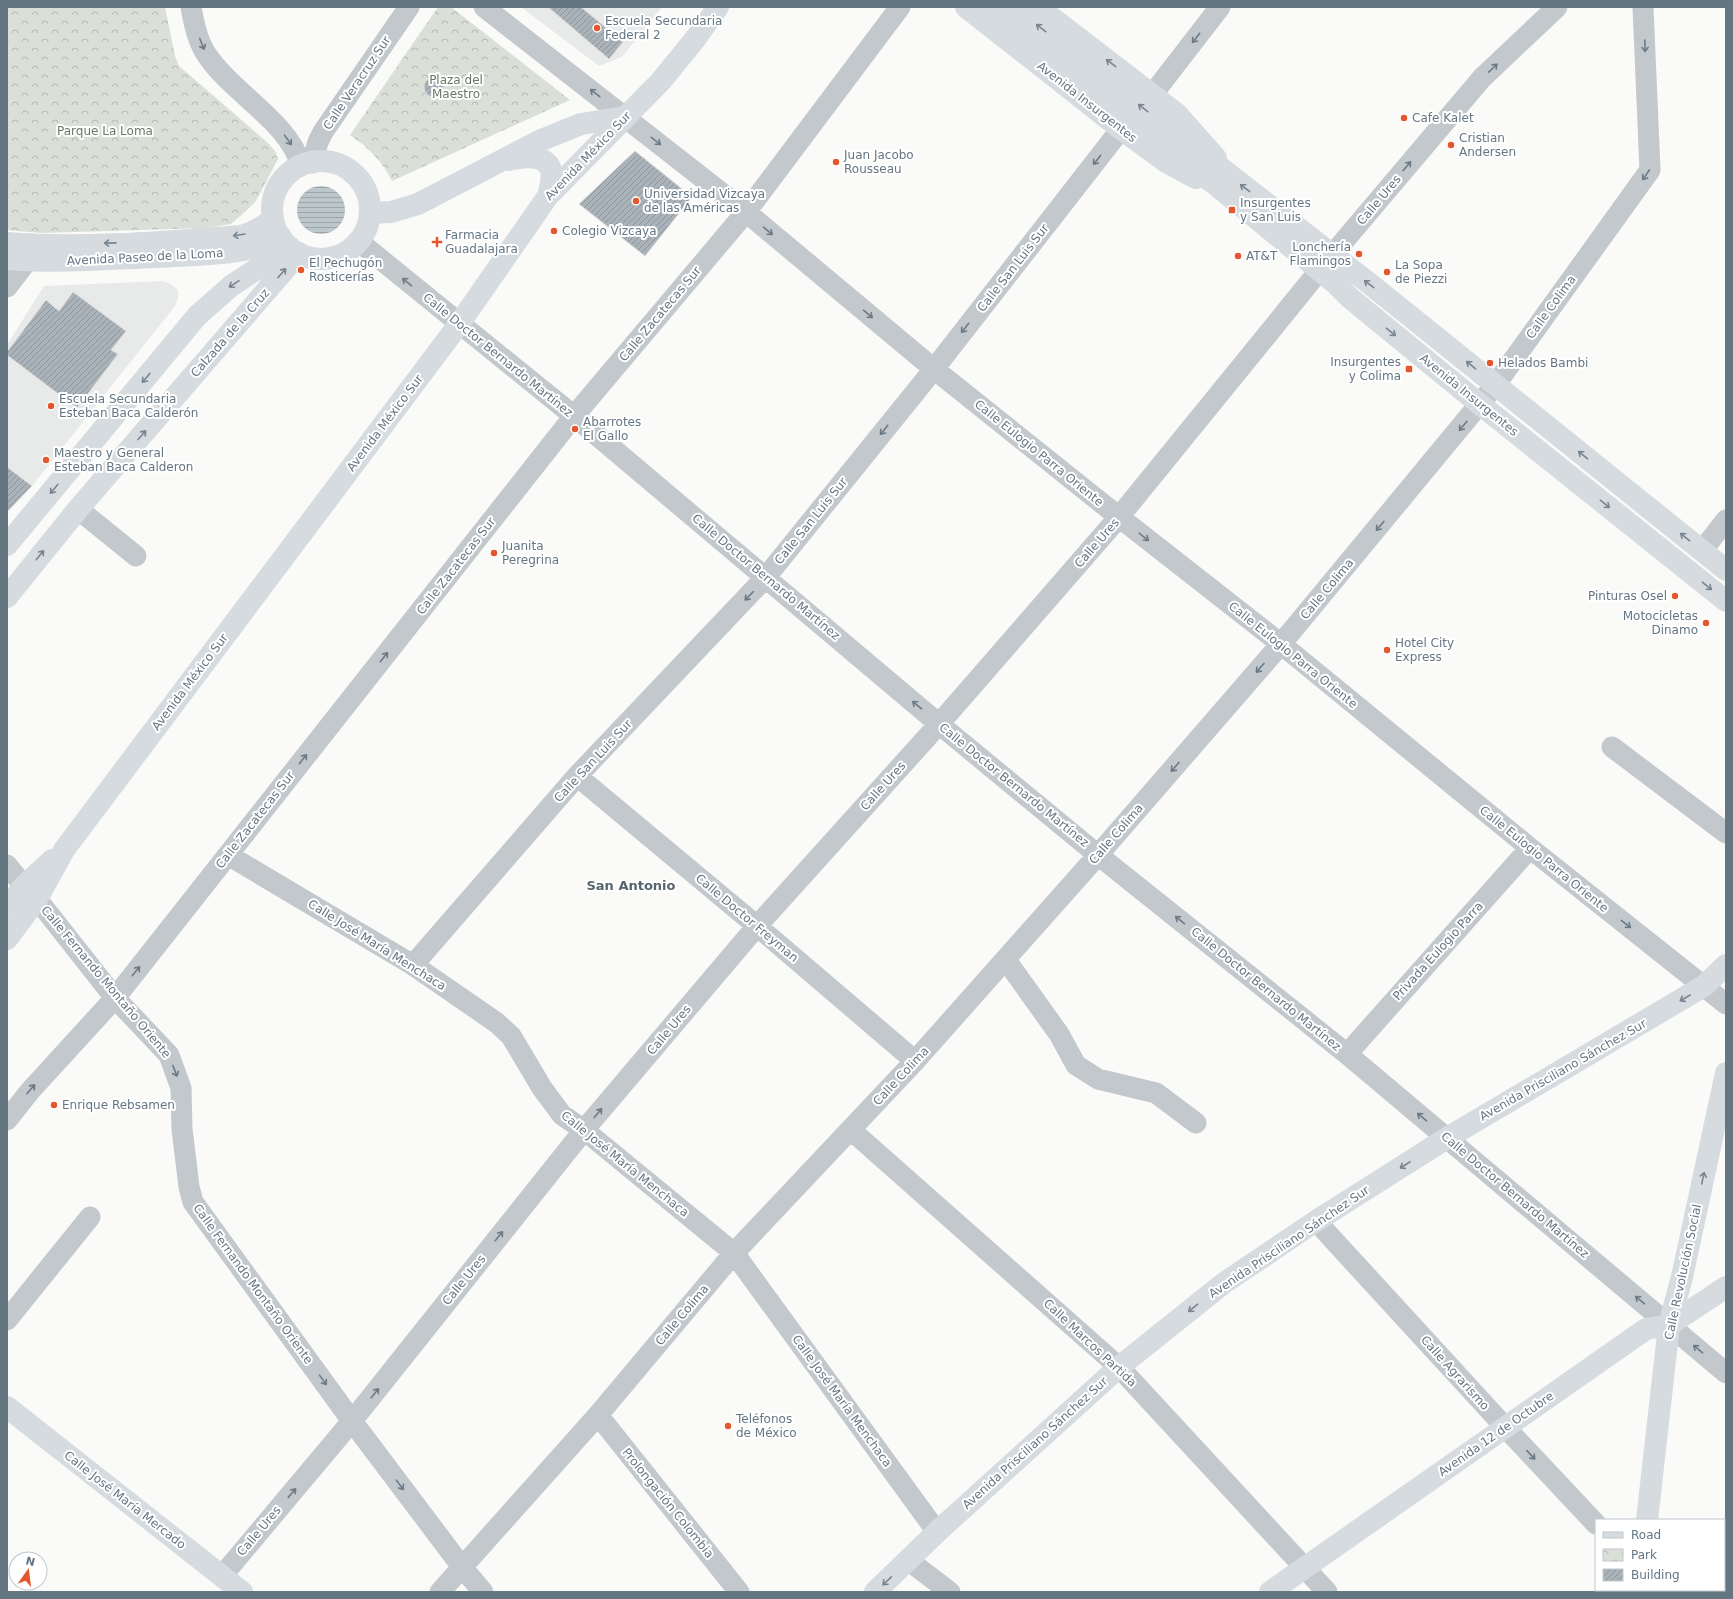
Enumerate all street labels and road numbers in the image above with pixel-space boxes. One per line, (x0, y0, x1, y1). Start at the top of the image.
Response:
street label: Calle Veracruz Sur (320, 33, 394, 132)
street label: Avenida Insurgentes (1034, 59, 1140, 145)
street label: Avenida México Sur (542, 109, 634, 203)
street label: Calle Ures (1354, 172, 1404, 228)
street label: Calle San Luis Sur (974, 221, 1052, 315)
street label: Avenida Paseo de la Loma (66, 246, 224, 268)
street label: Calle Zacatecas Sur (616, 264, 704, 364)
street label: Calle Colima (1523, 273, 1579, 341)
street label: Calzada de la Cruz (188, 286, 272, 380)
street label: Calle Doctor Bernardo Martínez (420, 290, 576, 420)
street label: Avenida Insurgentes (1417, 351, 1521, 439)
street label: Avenida México Sur (344, 372, 426, 474)
street label: Calle Eulogio Parra Oriente (972, 397, 1106, 509)
street label: Calle San Luis Sur (772, 475, 850, 567)
street label: Calle Doctor Bernardo Martínez (689, 511, 843, 643)
street label: Calle Zacatecas Sur (414, 515, 498, 617)
street label: Calle Ures (1072, 516, 1122, 570)
street label: Calle Colima (1298, 556, 1356, 622)
street label: Calle Eulogio Parra Oriente (1226, 599, 1360, 711)
street label: Avenida México Sur (149, 631, 231, 733)
street label: Calle San Luis Sur (551, 717, 635, 805)
street label: Calle Doctor Bernardo Martínez (936, 720, 1092, 850)
street label: Calle Ures (857, 759, 909, 813)
street label: Calle Zacatecas Sur (213, 769, 297, 871)
street label: Calle Colima (1086, 801, 1146, 867)
street label: Calle Eulogio Parra Oriente (1477, 803, 1611, 915)
street label: Calle Doctor Freyman (693, 871, 801, 965)
street label: Calle José María Menchaca (305, 897, 449, 993)
street label: Privada Eulogio Parra (1390, 899, 1486, 1003)
street label: Calle Fernando Montaño Oriente (38, 903, 174, 1061)
street label: Calle Doctor Bernardo Martínez (1188, 924, 1344, 1054)
street label: Calle Ures (644, 1002, 694, 1058)
street label: Avenida Prisciliano Sánchez Sur (1477, 1016, 1649, 1124)
street label: Calle Colima (870, 1044, 932, 1108)
street label: Calle José María Menchaca (558, 1108, 692, 1220)
street label: Calle Doctor Bernardo Martínez (1438, 1129, 1592, 1261)
street label: Avenida Prisciliano Sánchez Sur (1206, 1183, 1372, 1301)
street label: Calle Fernando Montaño Oriente (190, 1201, 316, 1367)
street label: Calle Revolución Social (1662, 1203, 1704, 1341)
street label: Calle Ures (439, 1252, 489, 1308)
street label: Calle Colima (653, 1282, 711, 1348)
street label: Calle Marcos Partida (1041, 1296, 1139, 1390)
street label: Calle José María Menchaca (789, 1332, 895, 1470)
street label: Calle Agrarismo (1418, 1333, 1492, 1413)
street label: Avenida Prisciliano Sánchez Sur (960, 1374, 1110, 1512)
street label: Avenida 12 de Octubre (1436, 1389, 1556, 1479)
street label: Prolongación Colombia (619, 1445, 717, 1561)
street label: Calle José María Mercado (61, 1448, 189, 1552)
street label: Calle Ures (234, 1503, 284, 1559)

